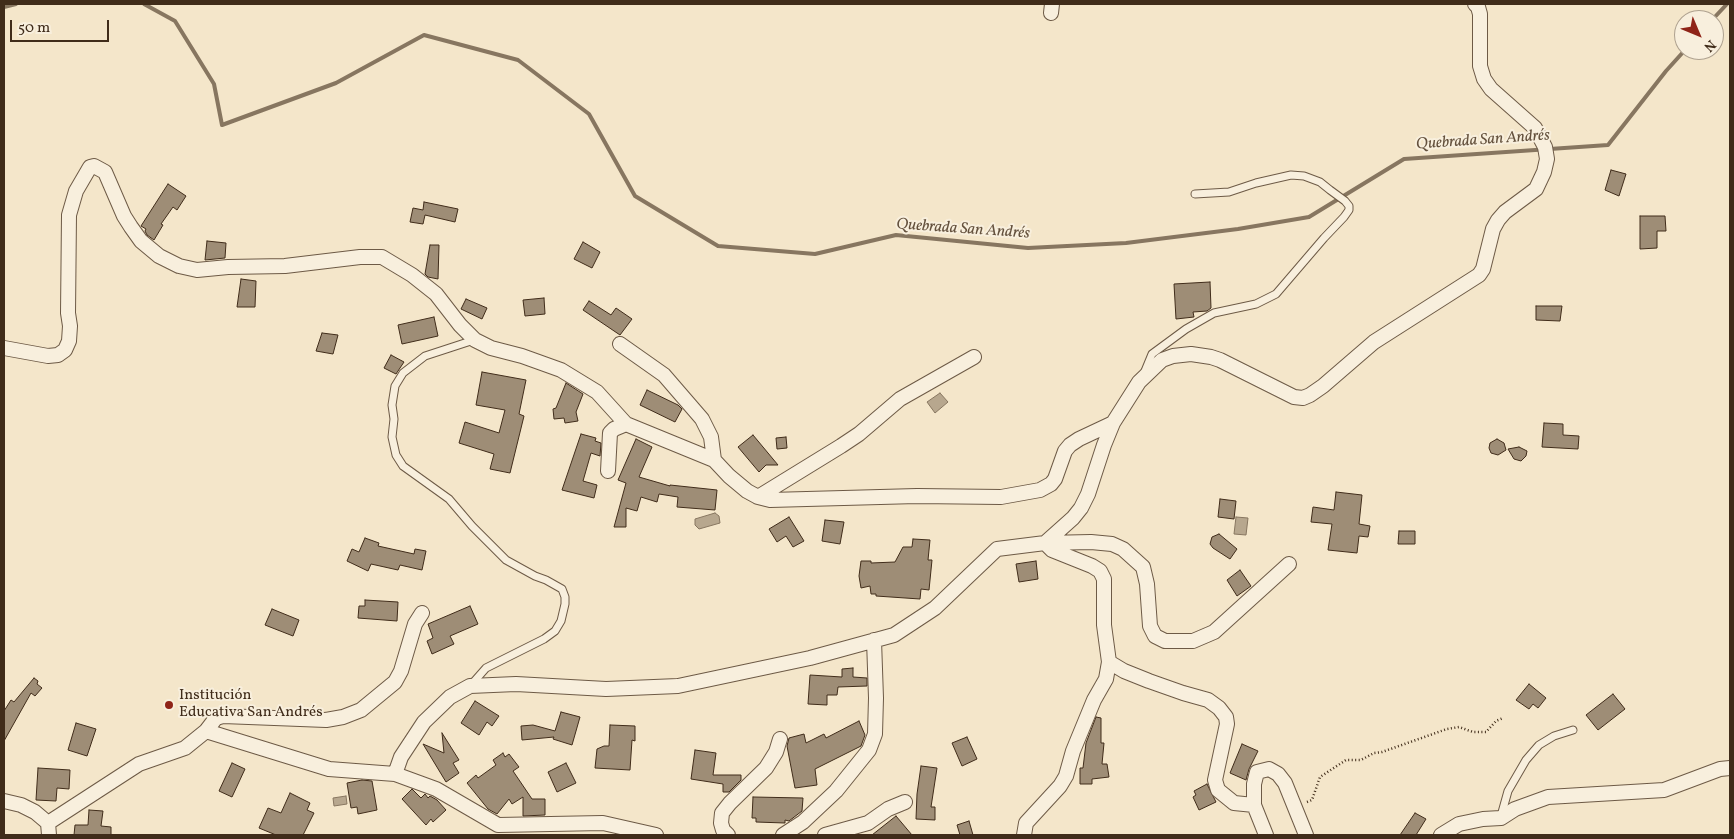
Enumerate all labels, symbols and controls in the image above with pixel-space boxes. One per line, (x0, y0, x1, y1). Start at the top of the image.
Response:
scale bar (12, 10, 111, 42)
north arrow (1674, 10, 1724, 60)
text: 50 m (18, 18, 50, 39)
text: N (1699, 35, 1720, 56)
water label: Quebrada San Andrés (1415, 127, 1551, 155)
water label: Quebrada San Andrés (895, 216, 1031, 244)
place label: Institución Educativa San Andrés (179, 687, 323, 722)
marker: Institución Educativa San Andrés (163, 699, 175, 711)

